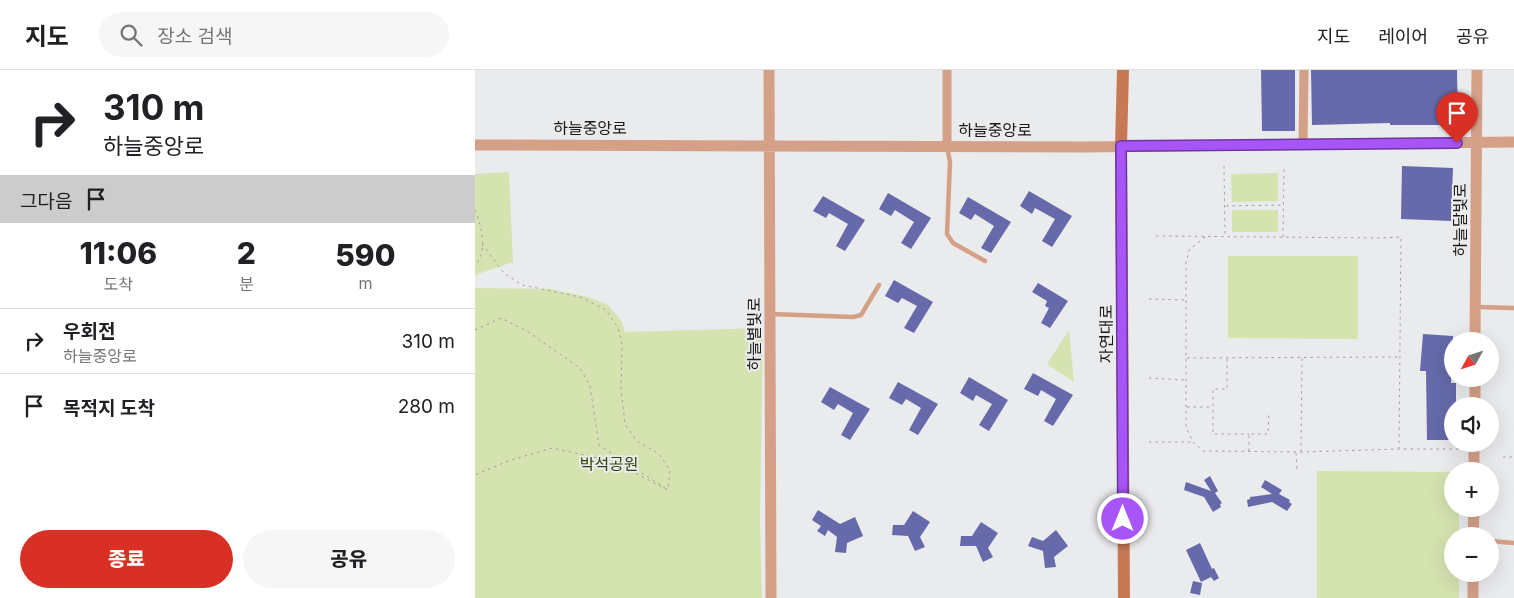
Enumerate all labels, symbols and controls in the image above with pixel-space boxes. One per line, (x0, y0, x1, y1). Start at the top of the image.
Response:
search box (99, 12, 449, 57)
icon: search (117, 21, 145, 49)
text: 지도 (25, 22, 69, 51)
text: 장소 검색 (157, 25, 232, 48)
text: 지도 (1317, 26, 1350, 47)
text: 레이어 (1378, 26, 1428, 47)
text: 공유 (1456, 26, 1489, 47)
text: 310 m (103, 86, 205, 128)
icon: right (20, 90, 85, 155)
pin (1436, 92, 1478, 143)
icon: arrive (1443, 99, 1471, 127)
street label: 하늘중앙로 (553, 118, 627, 138)
street label: 하늘중앙로 (958, 120, 1032, 140)
text: 하늘중앙로 (103, 133, 204, 159)
street label: 하늘달빛로 (1450, 183, 1470, 257)
icon: arrive (82, 185, 110, 213)
text: 그다음 (20, 190, 72, 213)
text: 11:06 (80, 235, 157, 271)
text: 2 (237, 235, 256, 271)
text: 590 (335, 237, 395, 273)
text: m (358, 273, 372, 293)
text: 도착 (104, 274, 133, 294)
text: 분 (239, 274, 254, 294)
street label: 하늘별빛로 (744, 297, 764, 371)
street label: 자연대로 (1096, 304, 1116, 363)
text: 우회전 (63, 320, 115, 343)
icon: right (20, 327, 48, 355)
text: 310 m (402, 330, 455, 353)
north arrow (1444, 332, 1499, 388)
map controls (1444, 332, 1499, 582)
text: 하늘중앙로 (63, 346, 137, 366)
icon: arrive (20, 392, 48, 420)
text: 280 m (398, 395, 455, 418)
text: 목적지 도착 (63, 397, 155, 420)
button: sound (1444, 397, 1499, 452)
park label: 박석공원 (580, 454, 638, 474)
button: + (1444, 462, 1499, 517)
position arrow (1096, 492, 1148, 544)
button: − (1444, 527, 1499, 582)
button: 종료 (20, 530, 233, 588)
button: 공유 (243, 530, 455, 588)

